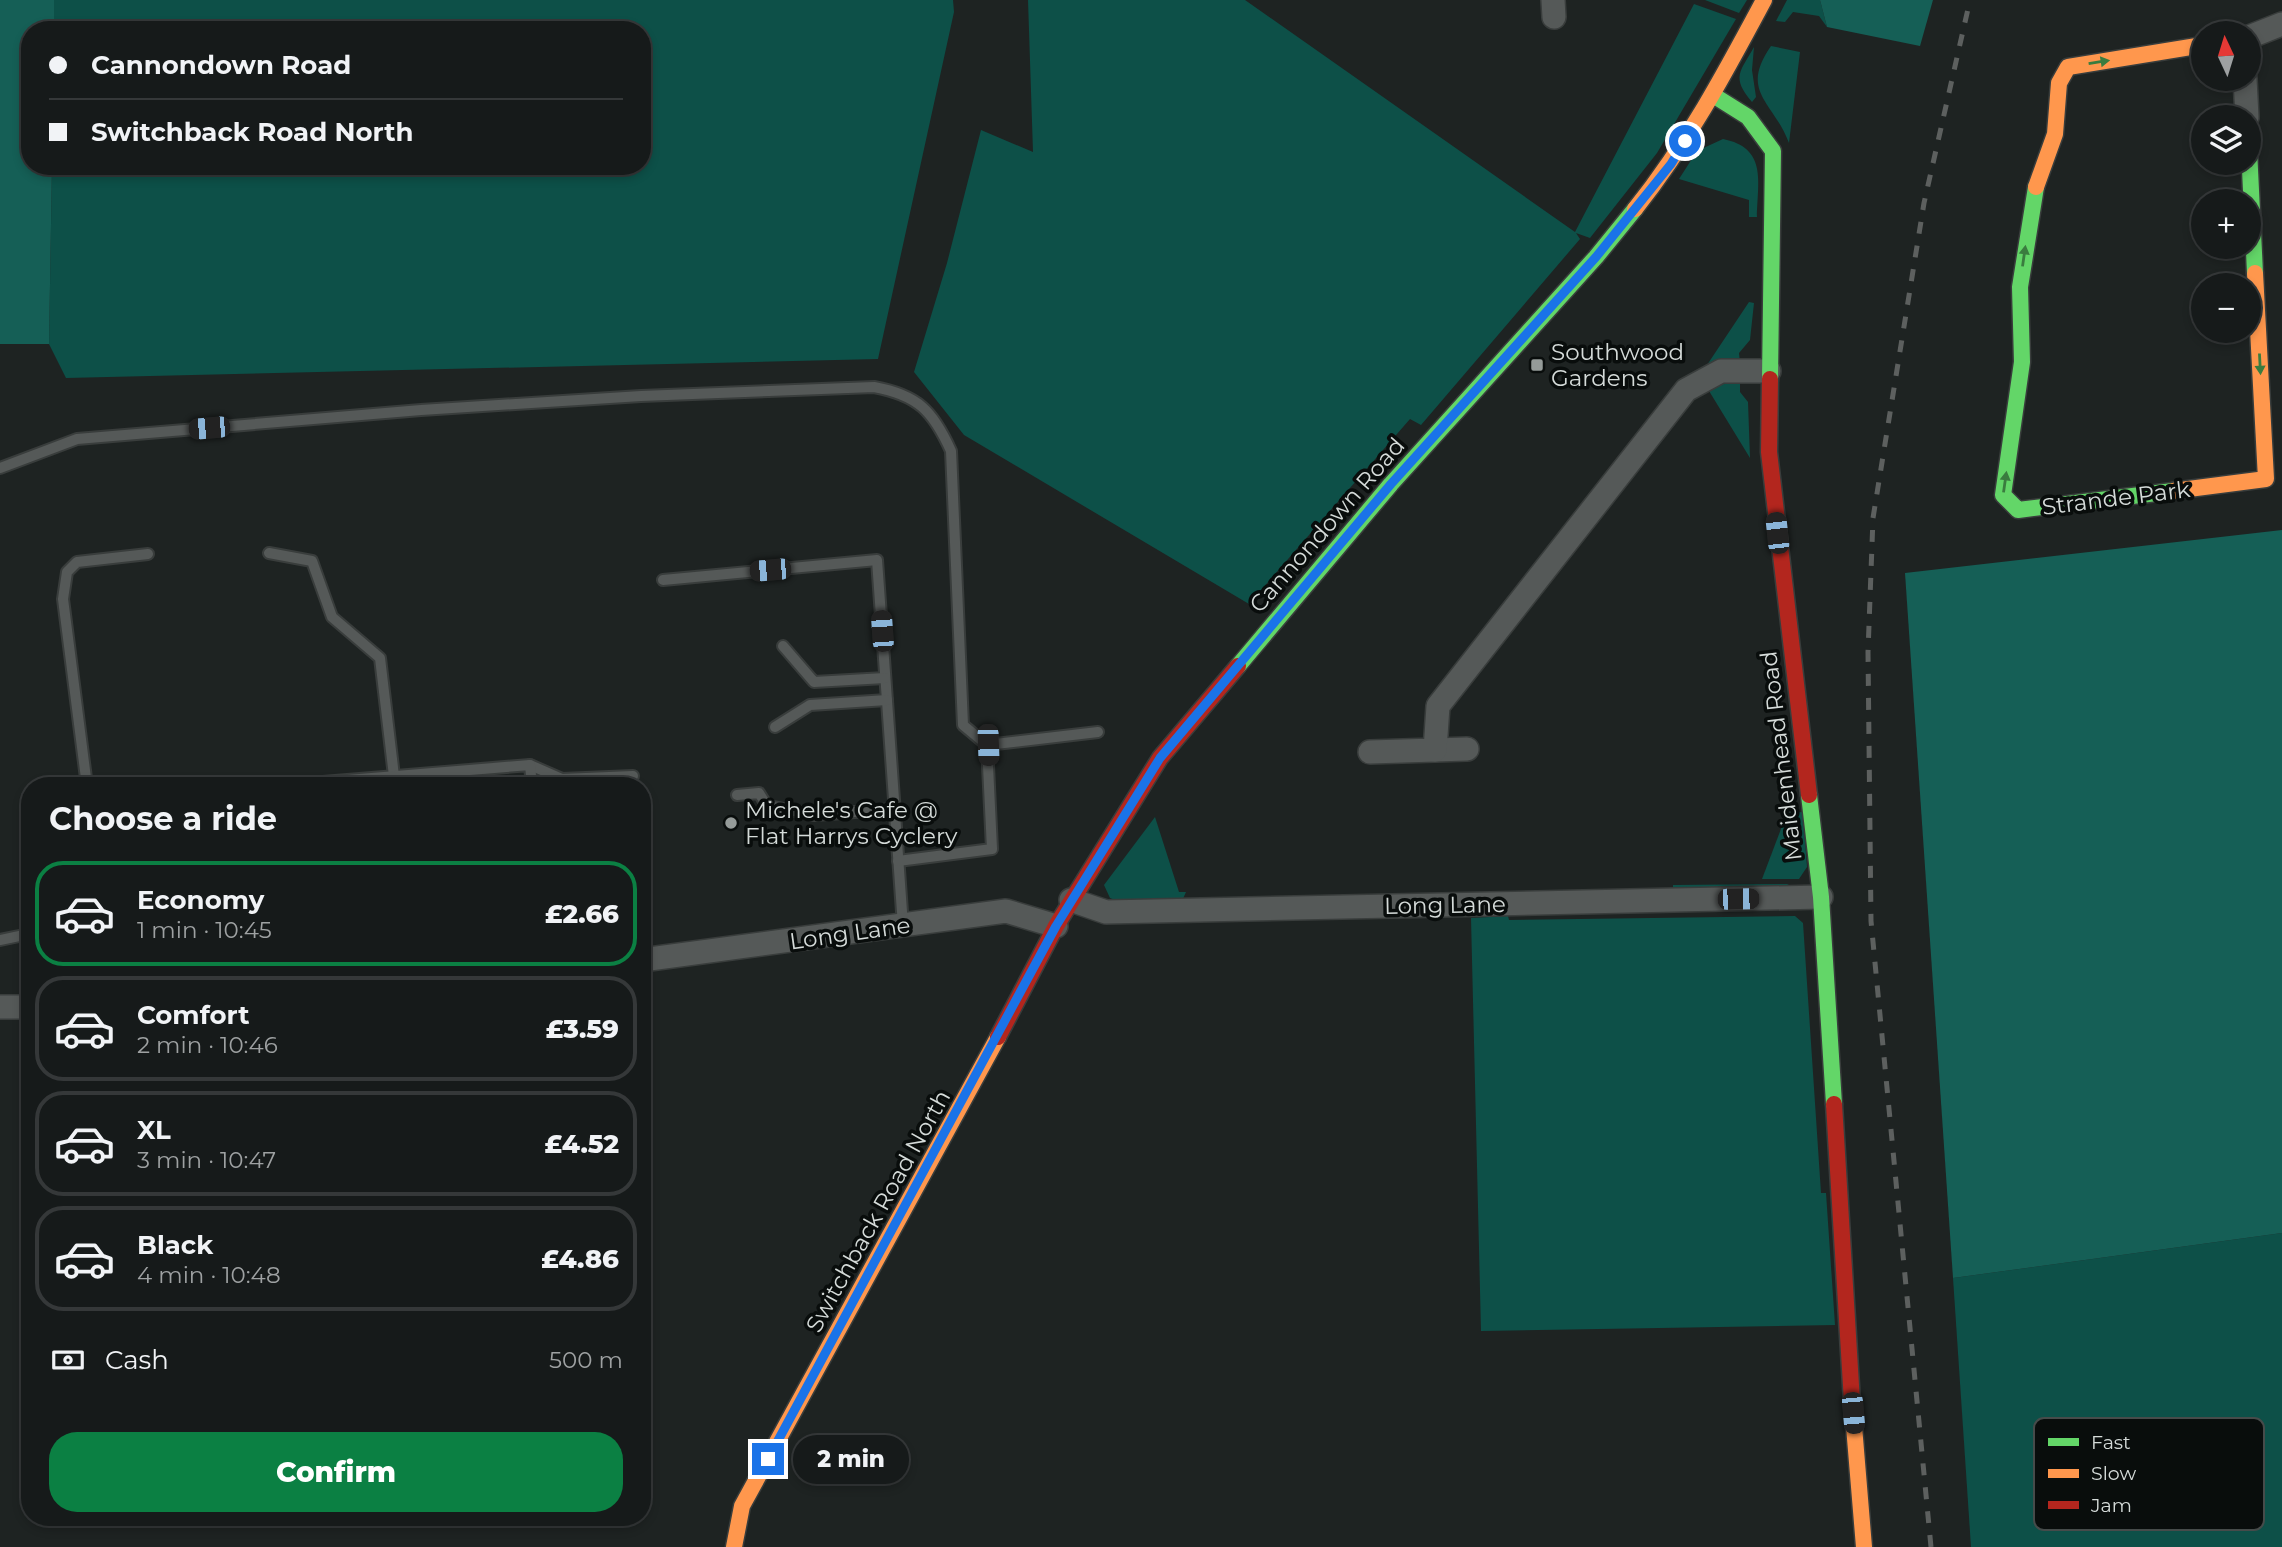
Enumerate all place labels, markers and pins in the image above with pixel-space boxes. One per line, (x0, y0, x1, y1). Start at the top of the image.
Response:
place label: Southwood Gardens (1551, 338, 1684, 392)
marker: Southwood Gardens (1529, 357, 1545, 373)
place label: Michele's Cafe @ Flat Harrys Cyclery (745, 796, 958, 850)
marker: Michele's Cafe @ Flat Harrys Cyclery (723, 815, 739, 831)

